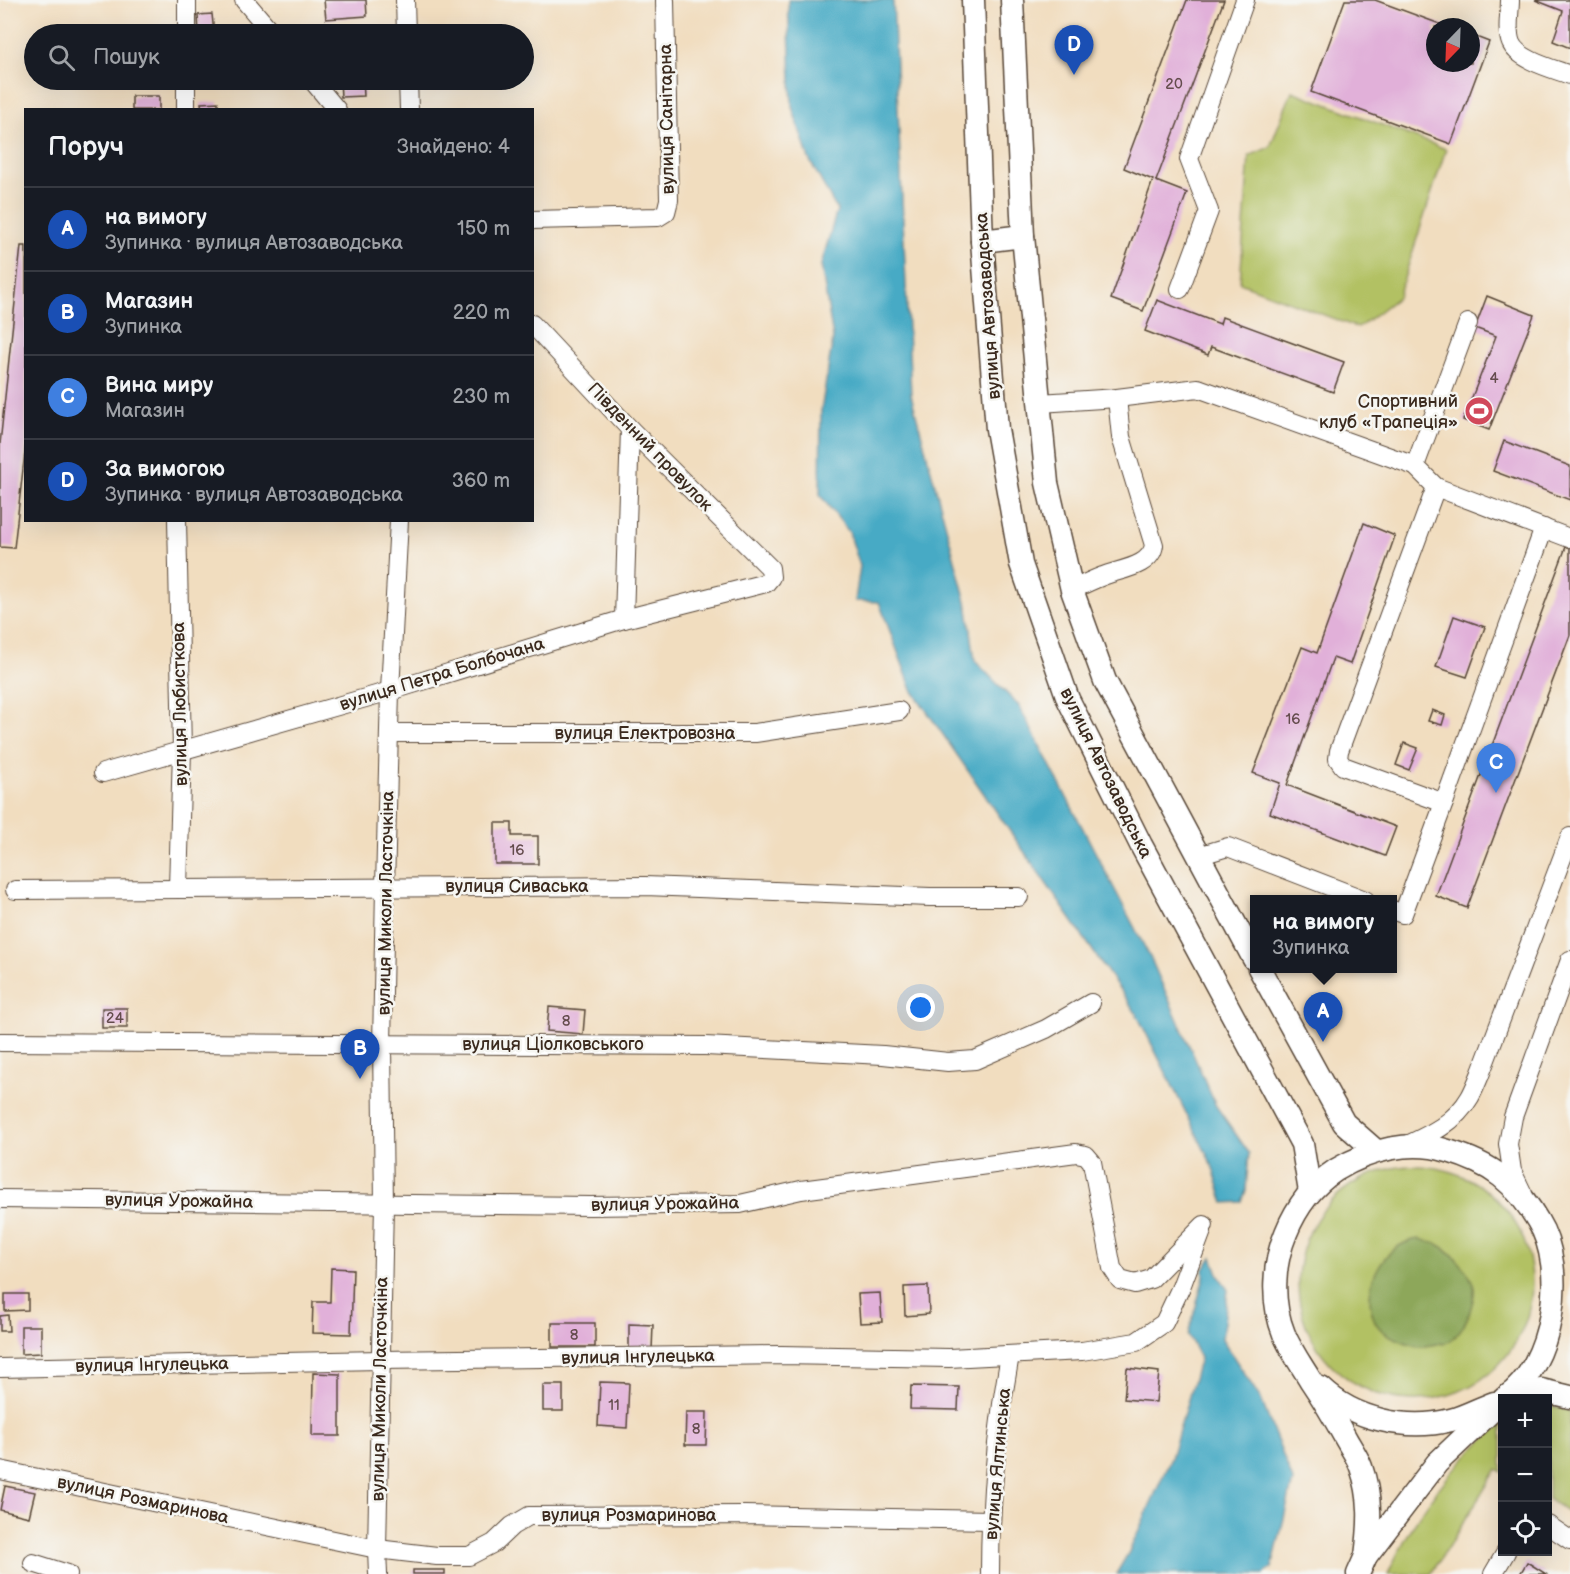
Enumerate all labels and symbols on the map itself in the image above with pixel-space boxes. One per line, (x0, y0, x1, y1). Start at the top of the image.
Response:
north arrow (1426, 18, 1480, 72)
pin: D (1054, 26, 1094, 75)
street label: вулиця Санітарна (655, 43, 679, 194)
house number: 20 (1165, 75, 1183, 94)
street label: вулиця Автозаводська (971, 212, 1005, 400)
house number: 4 (1489, 369, 1499, 388)
street label: Південний провулок (583, 378, 717, 516)
place label: Спортивний клуб «Трапеція» (1319, 391, 1458, 433)
sports icon: Спортивний клуб «Трапеція» (1463, 395, 1495, 427)
street label: вулиця Любисткова (168, 621, 192, 786)
street label: вулиця Петра Болбочана (337, 633, 547, 715)
street label: вулиця Автозаводська (1056, 684, 1157, 862)
house number: 16 (1286, 710, 1300, 729)
street label: вулиця Електровозна (554, 723, 736, 744)
pin: C (1476, 744, 1516, 793)
street label: вулиця Миколи Ласточкіна (374, 790, 398, 1015)
house number: 16 (510, 841, 524, 860)
street label: вулиця Сиваська (445, 876, 589, 897)
pin: A (1304, 992, 1342, 1042)
your location (906, 993, 935, 1022)
house number: 24 (106, 1009, 124, 1028)
house number: 8 (562, 1012, 571, 1031)
pin: B (340, 1030, 380, 1079)
street label: вулиця Ціолковського (462, 1034, 644, 1055)
street label: вулиця Урожайна (105, 1189, 254, 1213)
street label: вулиця Урожайна (591, 1192, 740, 1216)
street label: вулиця Миколи Ласточкіна (368, 1276, 392, 1501)
house number: 8 (570, 1326, 579, 1345)
street label: вулиця Інгулецька (561, 1345, 715, 1369)
street label: вулиця Інгулецька (75, 1353, 229, 1377)
street label: вулиця Ялтинська (981, 1387, 1015, 1541)
house number: 11 (608, 1396, 620, 1415)
house number: 8 (692, 1420, 701, 1439)
street label: вулиця Розмаринова (55, 1472, 231, 1529)
street label: вулиця Розмаринова (541, 1505, 717, 1526)

